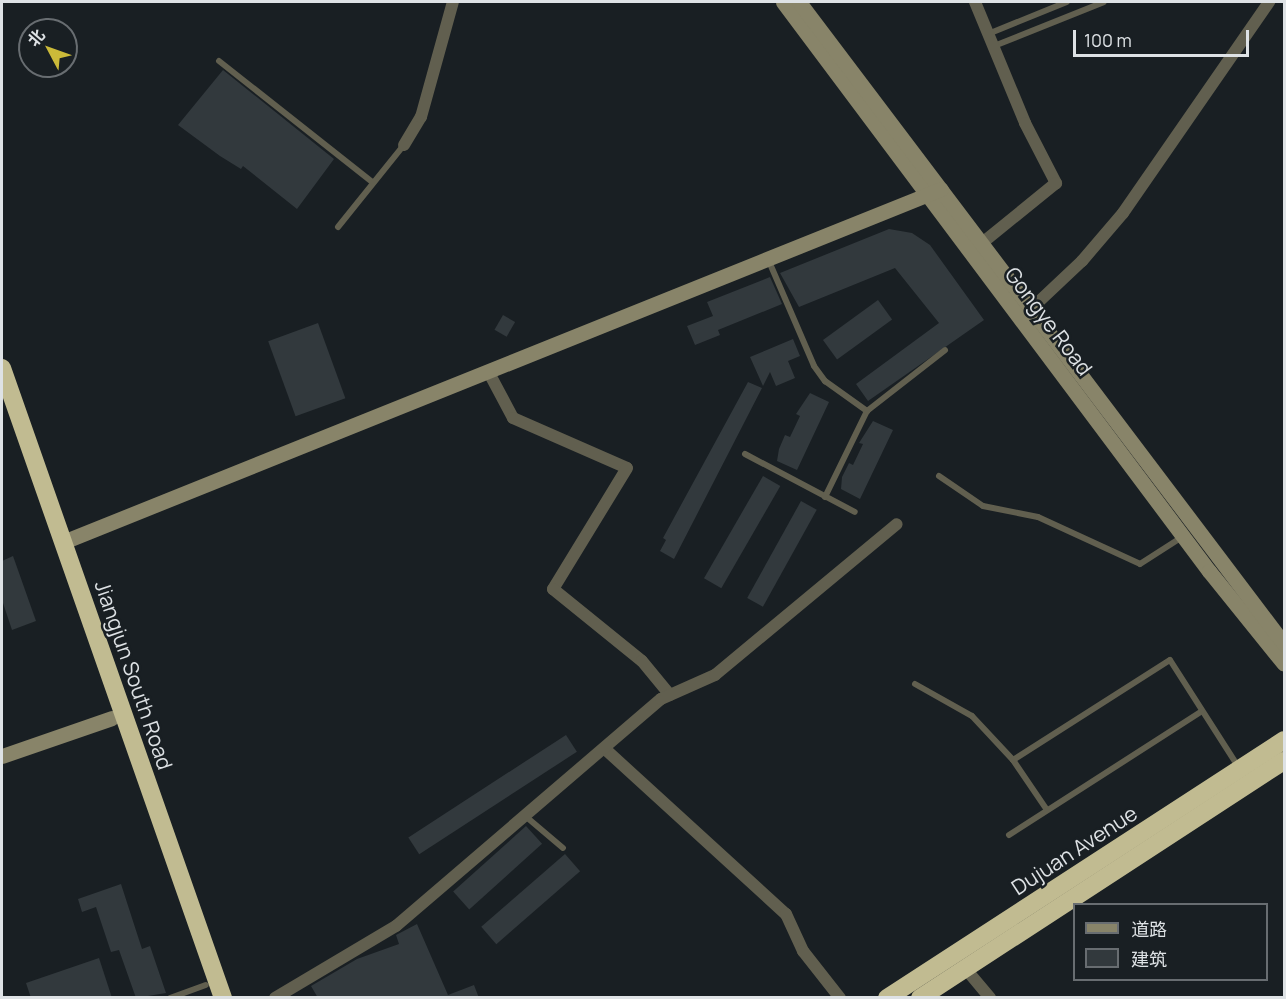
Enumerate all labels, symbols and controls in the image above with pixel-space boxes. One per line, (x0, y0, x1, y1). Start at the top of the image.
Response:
north arrow (18, 18, 78, 78)
scale bar (1076, 18, 1252, 56)
text: 北 (22, 24, 49, 51)
text: 100 m (1084, 28, 1132, 52)
street label: Gongye Road (1000, 262, 1098, 380)
street label: Jiangjun South Road (90, 577, 178, 773)
street label: Dujuan Avenue (1007, 800, 1141, 900)
legend (1073, 903, 1268, 981)
text: 道路 (1131, 917, 1167, 941)
text: 建筑 (1131, 947, 1167, 971)

